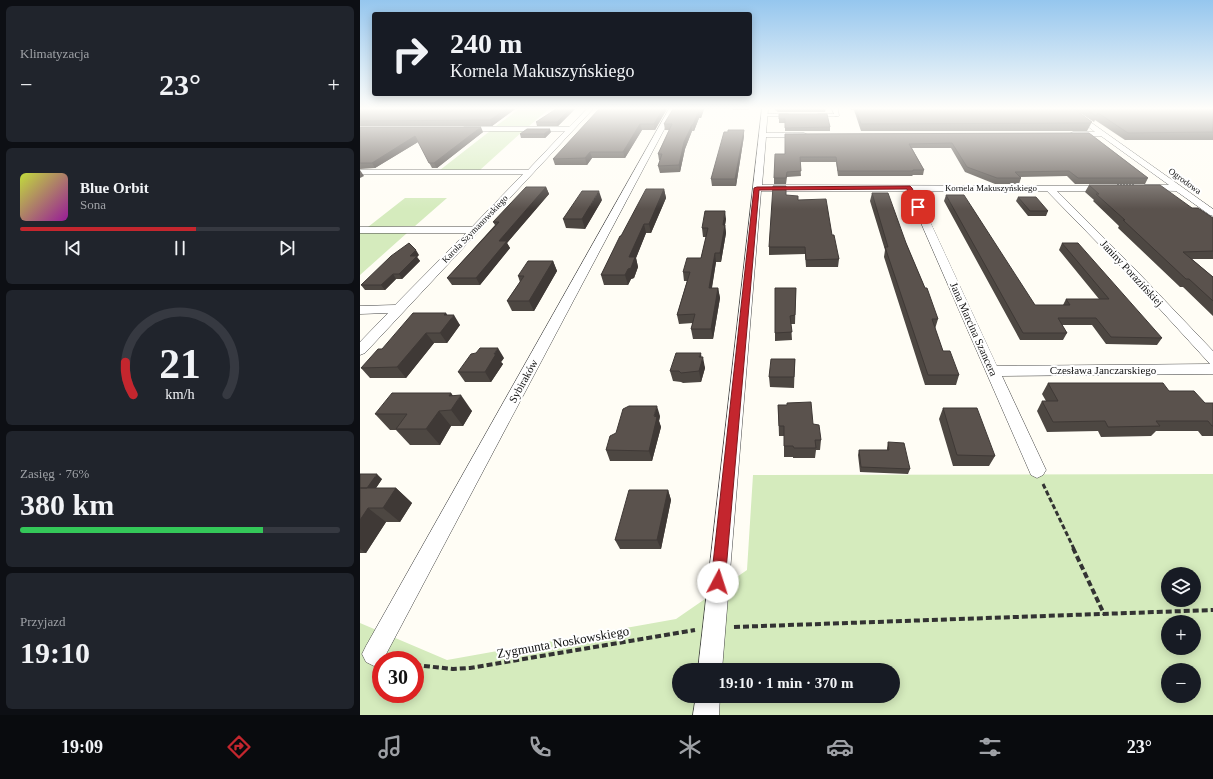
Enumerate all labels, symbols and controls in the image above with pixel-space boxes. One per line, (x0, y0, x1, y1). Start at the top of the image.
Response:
icon: right (384, 28, 436, 80)
text: 240 m (450, 28, 522, 59)
text: Klimatyzacja (20, 46, 89, 61)
text: Kornela Makuszyńskiego (450, 61, 634, 81)
text: 23° (159, 68, 201, 101)
text: − (20, 72, 32, 97)
text: + (328, 72, 340, 97)
street label: Ogrodowa (1167, 166, 1203, 196)
text: Blue Orbit (80, 180, 149, 196)
street label: Kornela Makuszyńskiego (945, 183, 1038, 193)
pin (901, 190, 935, 224)
street label: Karola Szymanowskiego (440, 193, 510, 265)
icon: arrive (907, 196, 929, 218)
text: Sona (80, 197, 106, 212)
icon: previous (62, 237, 84, 259)
icon: pause (169, 237, 191, 259)
icon: next (276, 237, 298, 259)
street label: Janiny Porazińskiej (1098, 238, 1166, 308)
street label: Jana Marcina Szancera (948, 280, 1000, 378)
text: 21 (159, 341, 201, 387)
street label: Sybiraków (506, 357, 540, 405)
street label: Czesława Janczarskiego (1050, 364, 1157, 376)
text: km/h (165, 386, 195, 402)
text: Zasięg · 76% (20, 466, 89, 481)
text: 380 km (20, 488, 114, 521)
position arrow (697, 561, 739, 603)
map controls (1161, 567, 1201, 703)
button: layers (1161, 567, 1201, 607)
text: Przyjazd (20, 614, 65, 629)
button: + (1161, 615, 1201, 655)
street label: Zygmunta Noskowskiego (496, 623, 630, 661)
text: 19:10 (20, 636, 90, 669)
speed limit sign: 30 (372, 651, 424, 703)
button: − (1161, 663, 1201, 703)
text: 19:10 · 1 min · 370 m (719, 675, 854, 691)
icon: directions (225, 733, 253, 761)
icon: music (376, 733, 404, 761)
icon: phone (526, 733, 554, 761)
icon: climate (676, 733, 704, 761)
icon: car (826, 733, 854, 761)
icon: filters (976, 733, 1004, 761)
text: 19:09 (61, 737, 103, 757)
text: 23° (1127, 737, 1152, 757)

